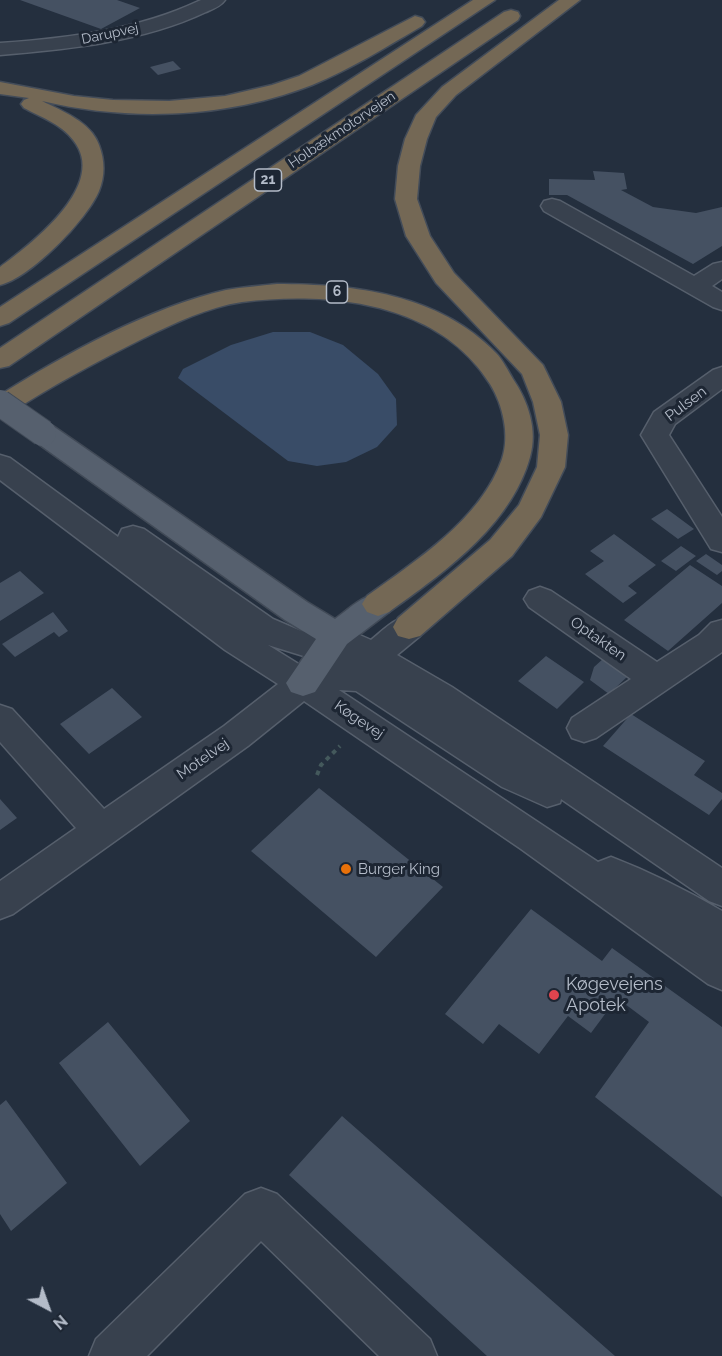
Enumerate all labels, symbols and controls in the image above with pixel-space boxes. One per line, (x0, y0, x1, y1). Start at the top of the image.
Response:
street label: Darupvej (80, 20, 140, 48)
street label: Holbækmotorvejen (285, 88, 399, 172)
road number: 21 (254, 169, 282, 191)
road number: 6 (326, 281, 348, 303)
street label: Pulsen (662, 383, 710, 425)
street label: Optakten (567, 613, 629, 665)
street label: Køgevej (331, 697, 387, 743)
street label: Motelvej (174, 735, 232, 783)
place label: Burger King (358, 860, 440, 878)
marker: Burger King (339, 862, 353, 876)
place label: Køgevejens Apotek (566, 974, 663, 1016)
marker: Køgevejens Apotek (547, 988, 561, 1002)
north arrow (18, 1278, 78, 1338)
text: N (49, 1311, 71, 1333)

